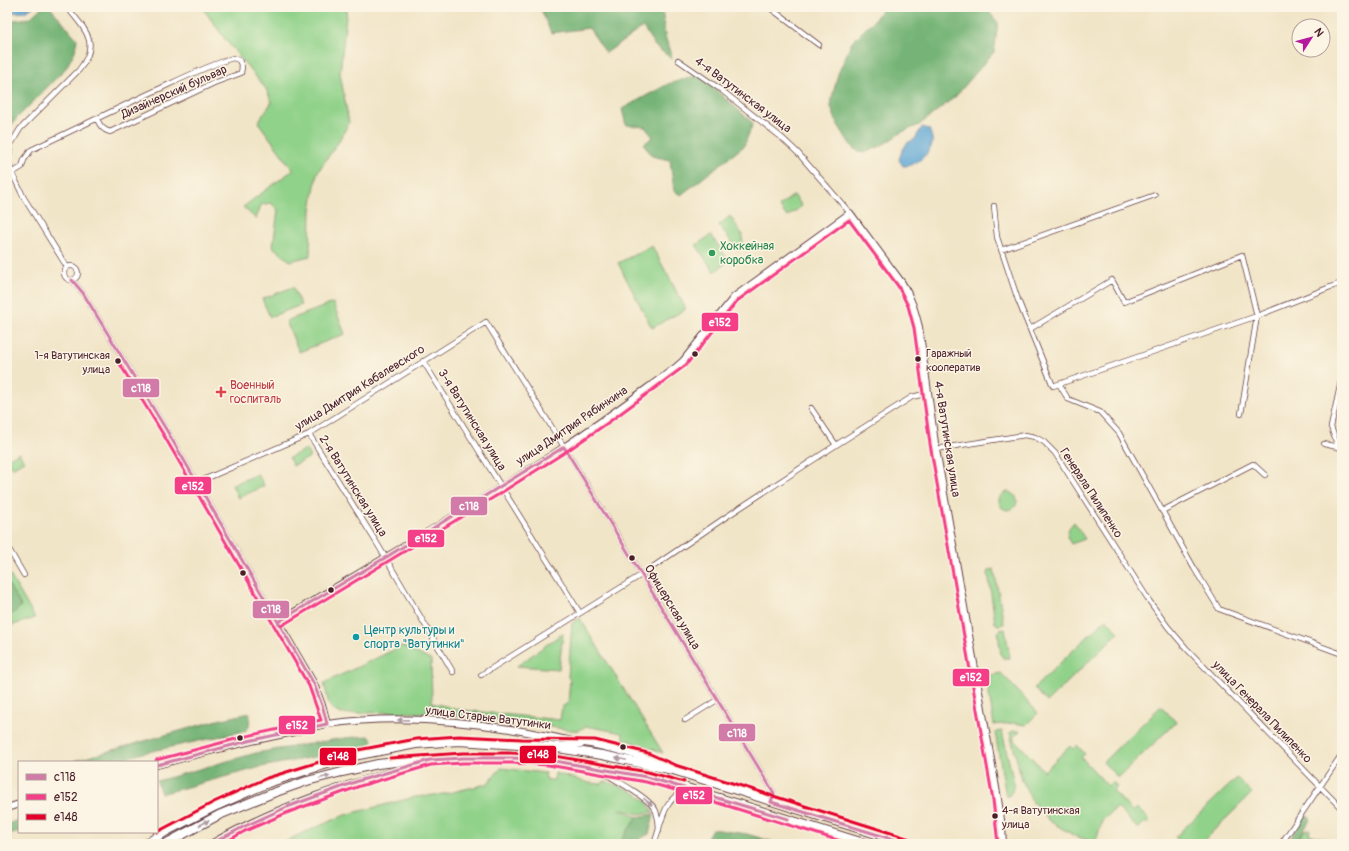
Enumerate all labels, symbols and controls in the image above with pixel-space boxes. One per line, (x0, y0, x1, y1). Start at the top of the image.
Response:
north arrow (1291, 18, 1331, 58)
text: N (1311, 26, 1326, 40)
street label: 4-я Ватутинская улица (692, 54, 795, 136)
street label: Дизайнерский бульвар (118, 62, 230, 122)
place label: Хоккейная коробка (720, 239, 775, 268)
marker: Хоккейная коробка (707, 248, 717, 258)
line badge: е152 (701, 312, 739, 332)
text: е152 (708, 316, 731, 329)
street label: улица Дмитрия Кабалевского (291, 342, 428, 435)
place label: Гаражный кооператив (926, 347, 981, 374)
place label: 1-я Ватутинская улица (34, 349, 110, 376)
unlabelled marker (690, 349, 700, 359)
marker: Гаражный кооператив (913, 354, 923, 364)
marker: 1-я Ватутинская улица (113, 356, 123, 366)
street label: 3-я Ватутинская улица (435, 366, 510, 474)
line badge: с118 (122, 378, 160, 398)
place label: Военный госпиталь (230, 378, 282, 407)
street label: 4-я Ватутинская улица (930, 380, 964, 498)
text: с118 (130, 382, 151, 395)
street label: улица Дмитрия Рябинкина (513, 383, 631, 469)
marker: Военный госпиталь (215, 386, 227, 398)
street label: 2-я Ватутинская улица (316, 432, 391, 540)
street label: Генерала Пилипенко (1056, 445, 1126, 541)
line badge: е152 (174, 476, 212, 495)
text: е152 (181, 480, 204, 493)
line badge: с118 (450, 496, 488, 516)
text: с118 (458, 500, 479, 513)
line badge: е152 (407, 529, 445, 548)
text: е152 (414, 532, 437, 545)
unlabelled marker (627, 553, 637, 563)
street label: Офицерская улица (641, 562, 704, 653)
unlabelled marker (238, 568, 248, 578)
unlabelled marker (326, 585, 336, 595)
line badge: с118 (252, 600, 290, 619)
text: с118 (260, 603, 281, 616)
place label: Центр культуры и спорта "Ватутинки" (364, 623, 465, 652)
marker: Центр культуры и спорта "Ватутинки" (351, 632, 361, 642)
street label: улица Генерала Пилипенко (1208, 657, 1315, 767)
line badge: е152 (952, 668, 990, 687)
text: е152 (959, 671, 982, 684)
street label: улица Старые Ватутинки (424, 703, 552, 733)
line badge: е152 (278, 715, 316, 735)
one-way arrow (396, 717, 409, 723)
text: е152 (285, 719, 308, 732)
line badge: с118 (718, 723, 756, 742)
text: с118 (726, 727, 747, 740)
unlabelled marker (235, 733, 245, 743)
unlabelled marker (618, 742, 628, 752)
line badge: е148 (519, 745, 557, 764)
line badge: е148 (319, 747, 357, 766)
text: е148 (526, 748, 549, 761)
text: е148 (326, 750, 349, 763)
one-way arrow (615, 755, 627, 761)
legend (18, 761, 158, 833)
text: с118 (54, 770, 76, 785)
one-way arrow (319, 774, 331, 780)
line badge: е152 (675, 786, 713, 805)
text: е152 (682, 789, 705, 802)
text: е152 (54, 790, 78, 805)
one-way arrow (643, 798, 653, 807)
place label: 4-я Ватутинская улица (1001, 804, 1080, 831)
text: е148 (54, 810, 78, 825)
marker: 4-я Ватутинская улица (990, 811, 1000, 821)
one-way arrow (198, 820, 209, 827)

